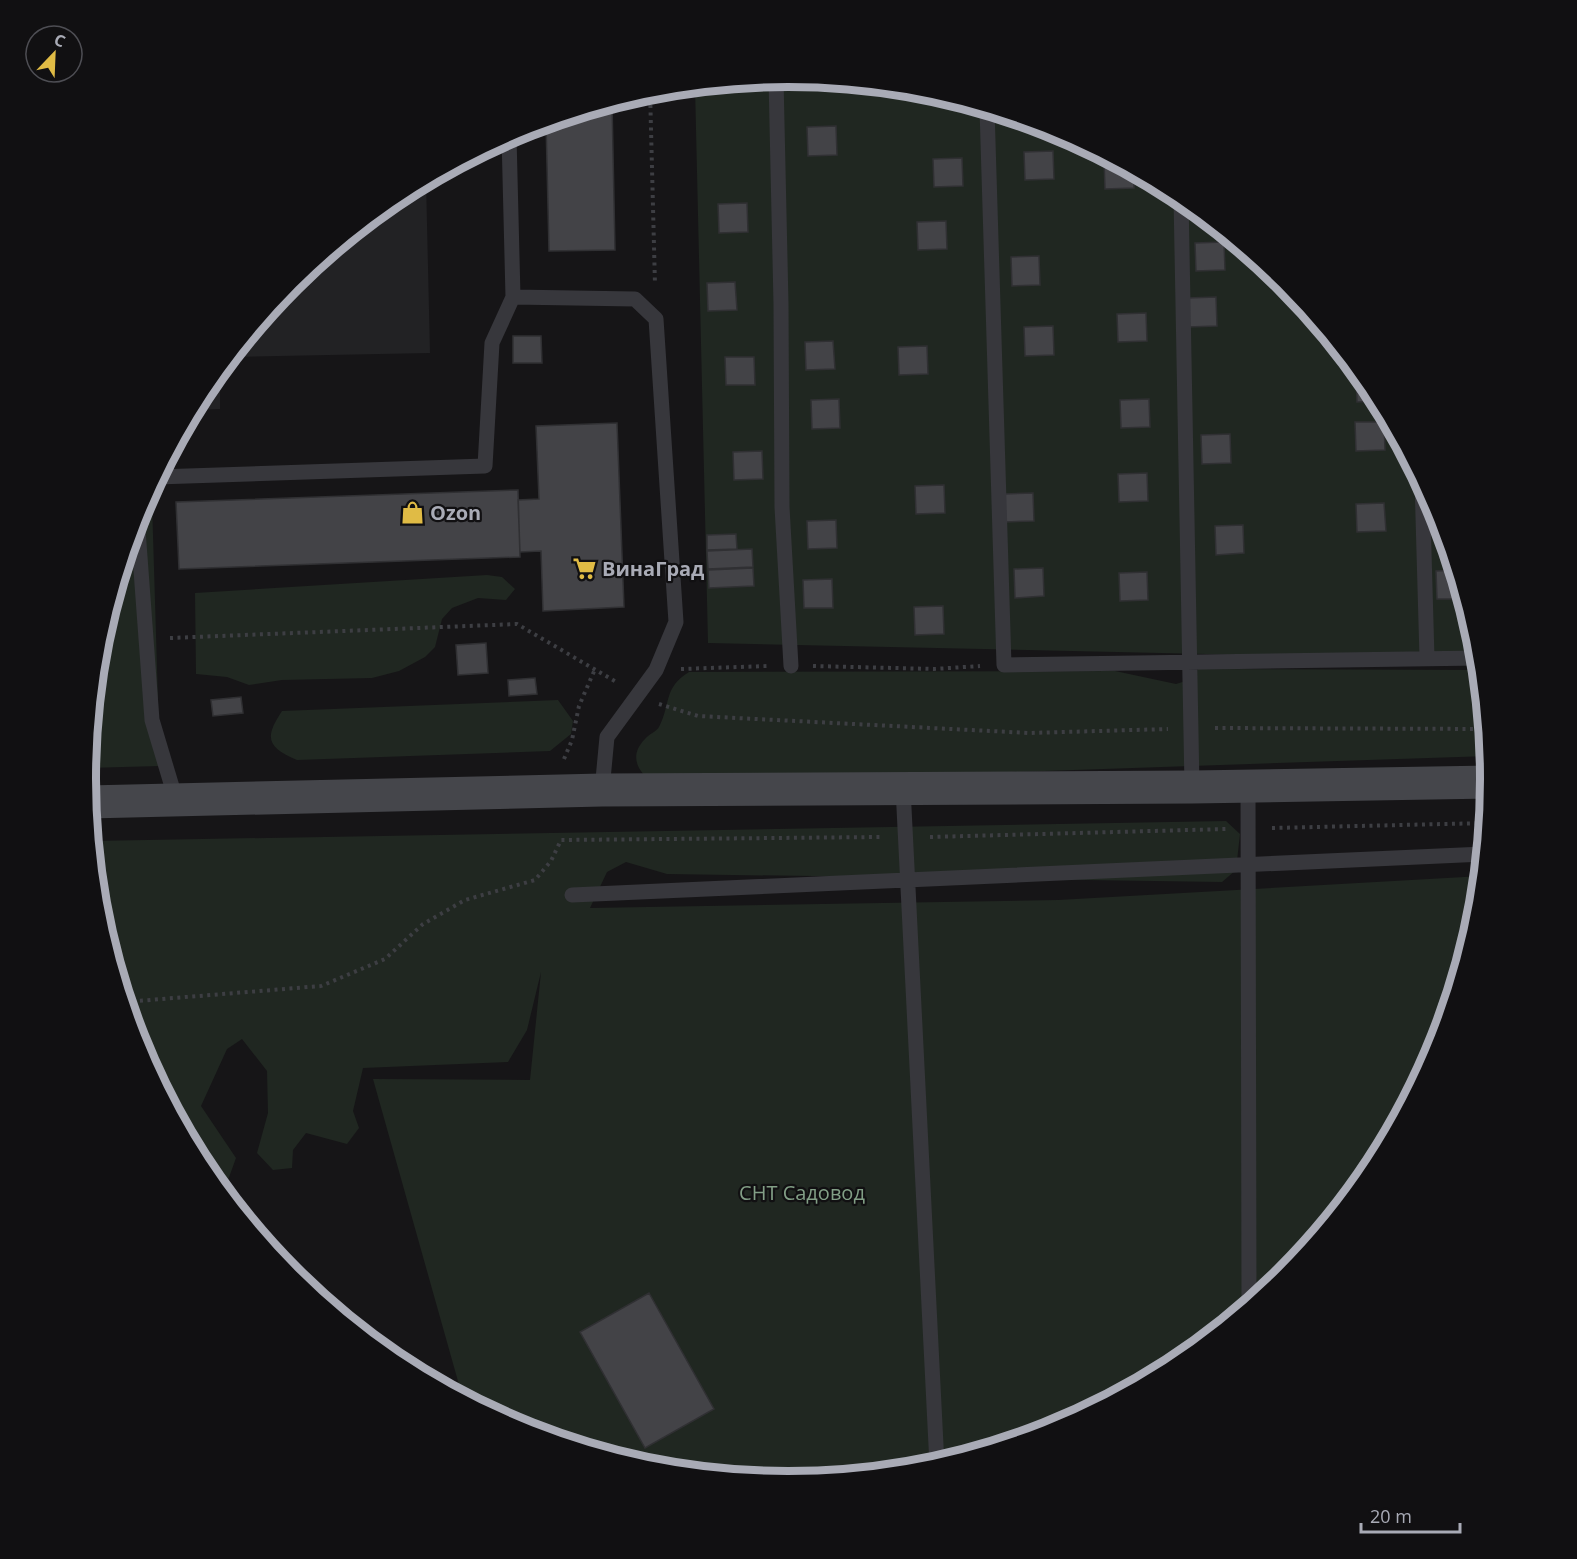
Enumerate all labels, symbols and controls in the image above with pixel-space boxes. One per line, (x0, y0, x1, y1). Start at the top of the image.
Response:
north arrow (24, 24, 84, 84)
text: С (51, 28, 69, 52)
shop icon: Ozon (399, 499, 425, 525)
place label: Ozon (430, 499, 481, 526)
supermarket icon: ВинаГрад (571, 555, 597, 581)
place label: ВинаГрад (602, 555, 704, 582)
park label: СНТ Садовод (739, 1179, 865, 1206)
scale bar (1361, 1496, 1460, 1534)
text: 20 m (1370, 1504, 1412, 1528)

